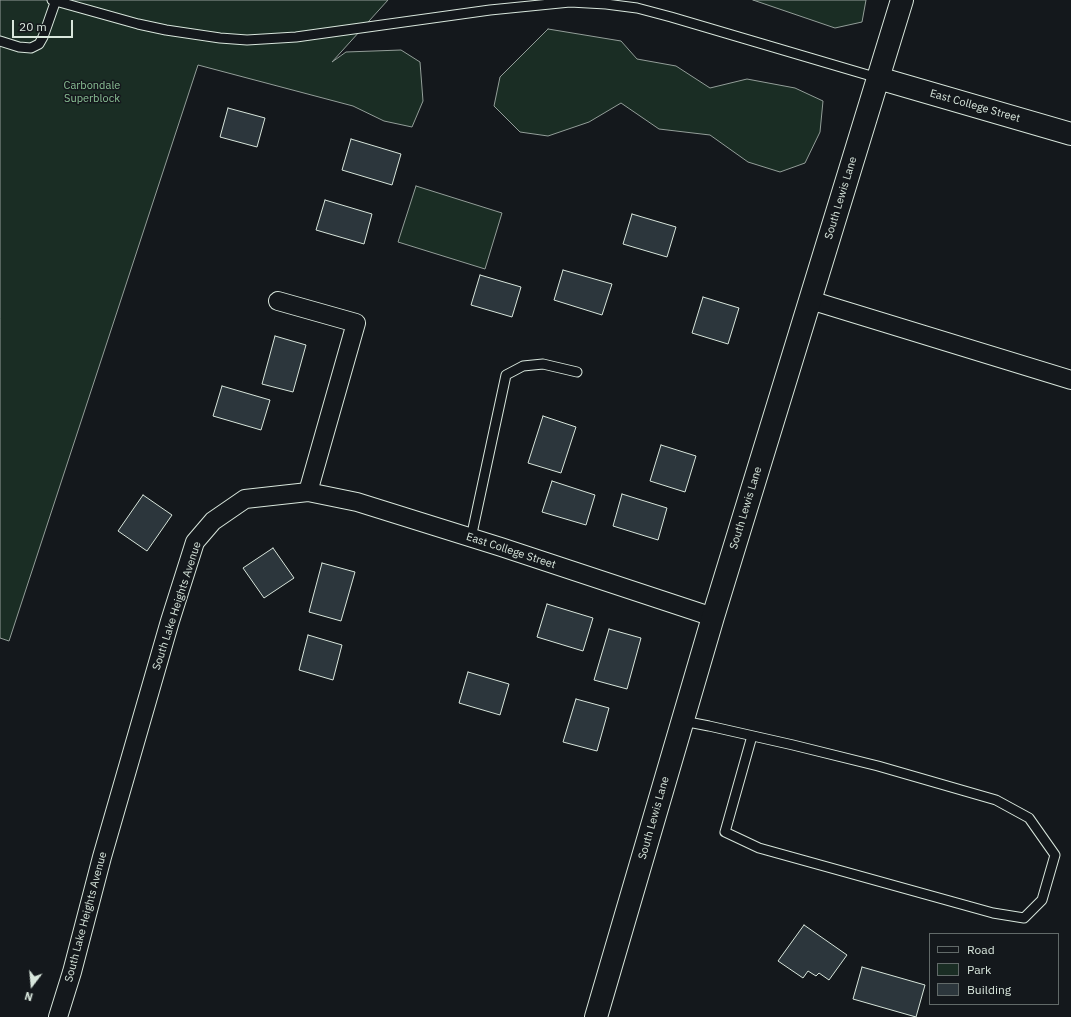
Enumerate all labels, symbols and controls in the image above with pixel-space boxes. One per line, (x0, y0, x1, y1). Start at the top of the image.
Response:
scale bar (14, 12, 75, 38)
text: 20 m (19, 19, 47, 34)
park label: Carbondale Superblock (64, 79, 120, 105)
street label: East College Street (928, 87, 1022, 125)
street label: South Lewis Lane (822, 155, 860, 241)
street label: South Lewis Lane (727, 465, 765, 551)
street label: East College Street (464, 530, 558, 572)
street label: South Lake Heights Avenue (150, 540, 204, 672)
street label: South Lewis Lane (636, 775, 672, 861)
street label: South Lake Heights Avenue (62, 850, 110, 984)
legend (929, 933, 1059, 1005)
text: Road (967, 942, 995, 957)
text: Park (967, 962, 991, 977)
north arrow (12, 965, 52, 1005)
text: Building (967, 982, 1011, 997)
text: N (23, 989, 34, 1004)

